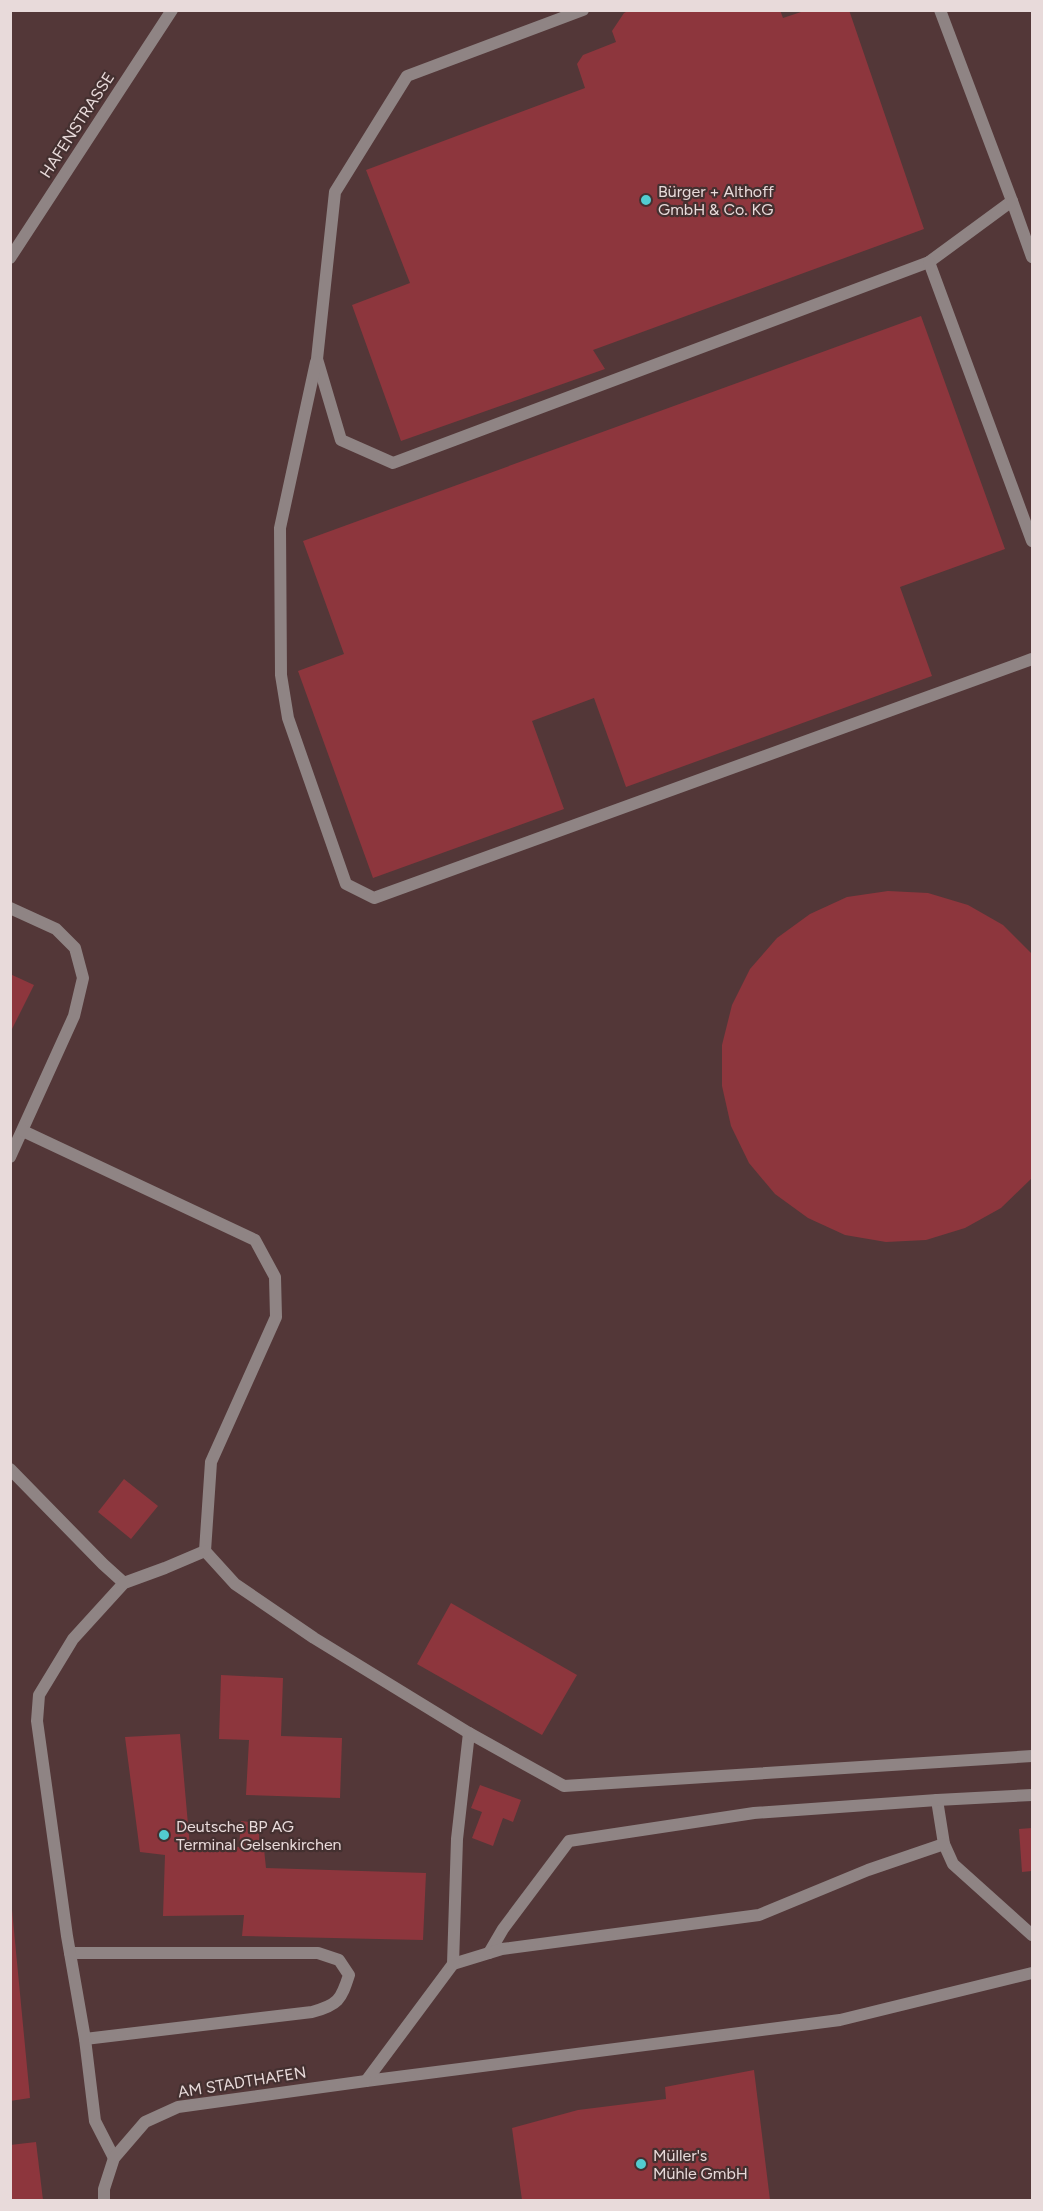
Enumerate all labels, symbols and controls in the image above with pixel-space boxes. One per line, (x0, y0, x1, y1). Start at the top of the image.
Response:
street label: HAFENSTRASSE (36, 69, 118, 181)
place label: Bürger + Althoff GmbH & Co. KG (658, 182, 774, 219)
marker: Bürger + Althoff GmbH & Co. KG (639, 193, 653, 207)
place label: Deutsche BP AG Terminal Gelsenkirchen (176, 1817, 342, 1854)
marker: Deutsche BP AG Terminal Gelsenkirchen (157, 1828, 171, 1842)
street label: AM STADTHAFEN (176, 2062, 308, 2102)
place label: Müller's Mühle GmbH (653, 2146, 748, 2183)
marker: Müller's Mühle GmbH (634, 2157, 648, 2171)

